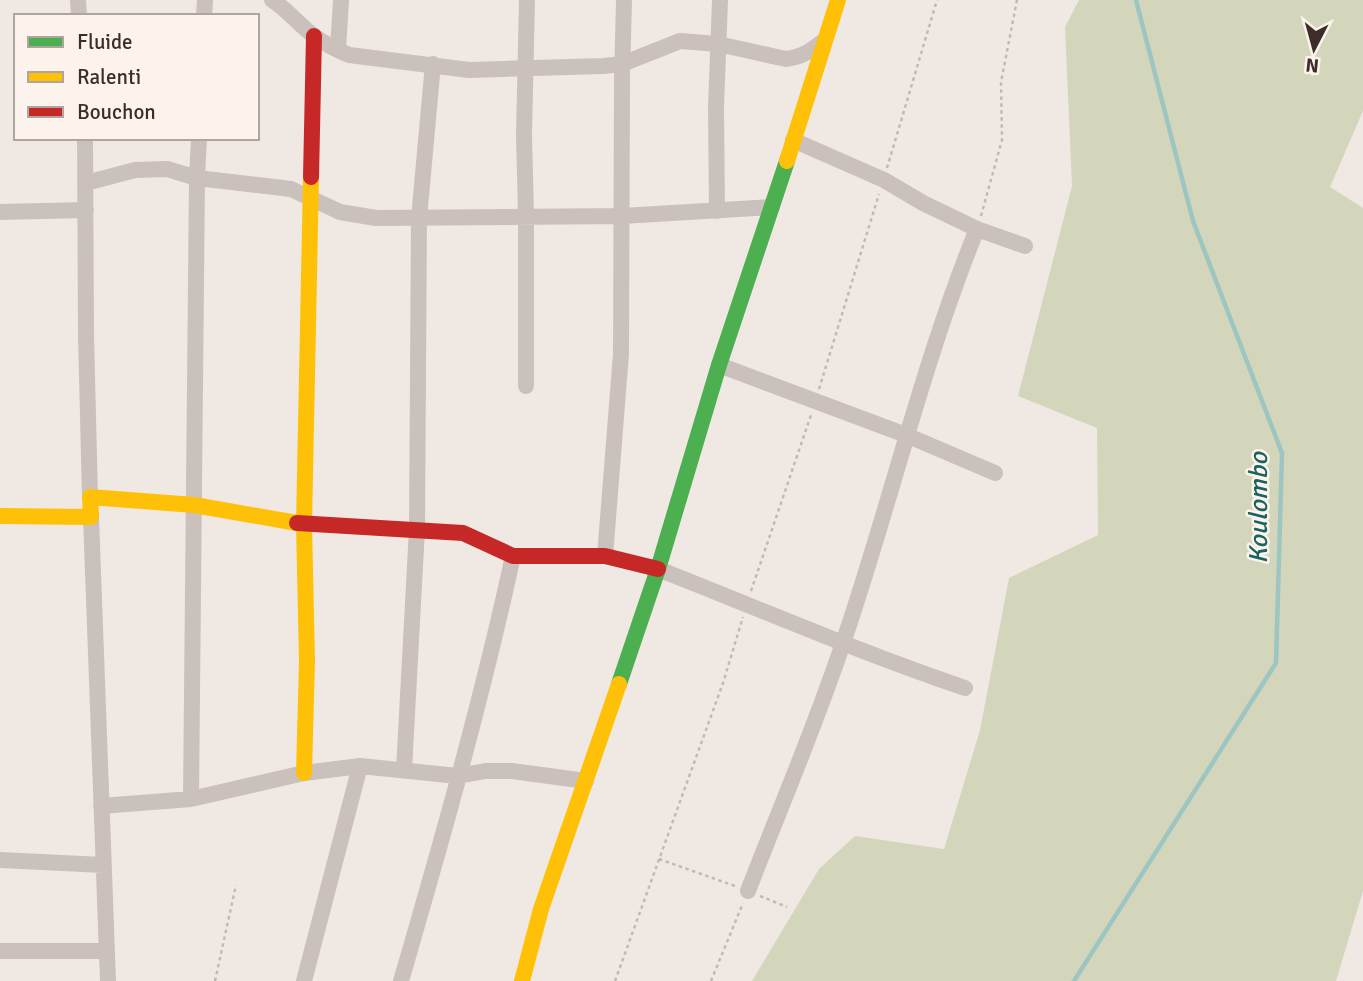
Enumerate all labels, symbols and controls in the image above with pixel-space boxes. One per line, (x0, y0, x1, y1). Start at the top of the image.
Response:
legend (14, 14, 259, 140)
north arrow (1279, 14, 1349, 84)
text: Fluide (77, 29, 133, 55)
text: N (1305, 52, 1320, 78)
text: Ralenti (77, 64, 141, 90)
text: Bouchon (77, 99, 156, 125)
water label: Koulombo (1243, 451, 1275, 564)

